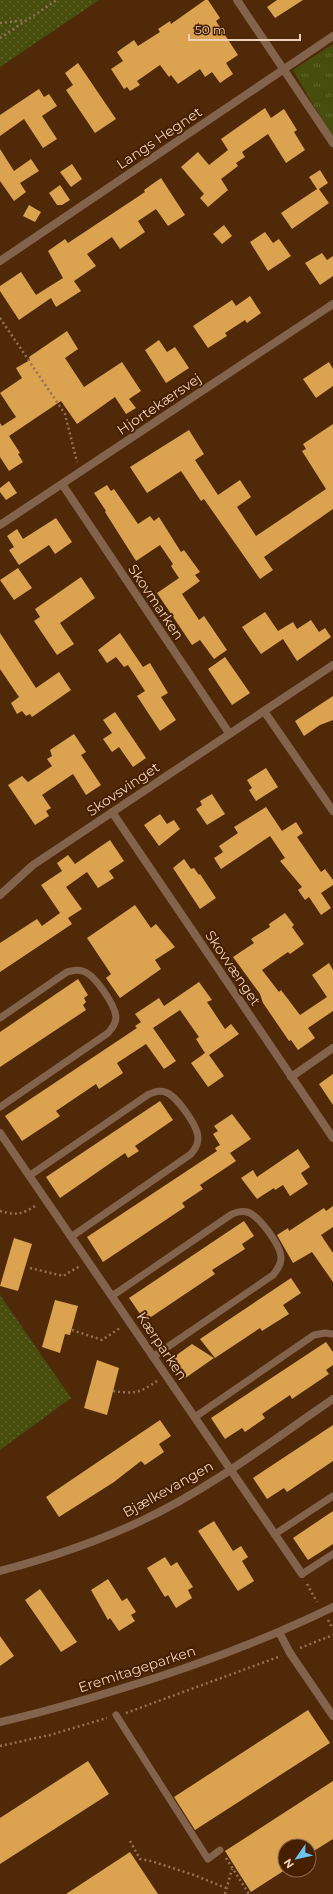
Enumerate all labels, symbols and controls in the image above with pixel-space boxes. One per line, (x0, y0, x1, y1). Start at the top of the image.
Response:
scale bar (189, 16, 300, 42)
text: 50 m (195, 22, 226, 37)
street label: Langs Hegnet (113, 103, 205, 173)
street label: Hjortekærsvej (113, 369, 205, 439)
street label: Skovmarken (124, 561, 188, 643)
street label: Skovsvinget (83, 758, 163, 820)
street label: Skovvænget (201, 927, 265, 1009)
street label: Kærparken (133, 1309, 191, 1383)
street label: Bjælkevangen (120, 1457, 216, 1521)
street label: Eremitageparken (76, 1641, 198, 1697)
north arrow (277, 1838, 317, 1878)
text: N (280, 1856, 297, 1871)

